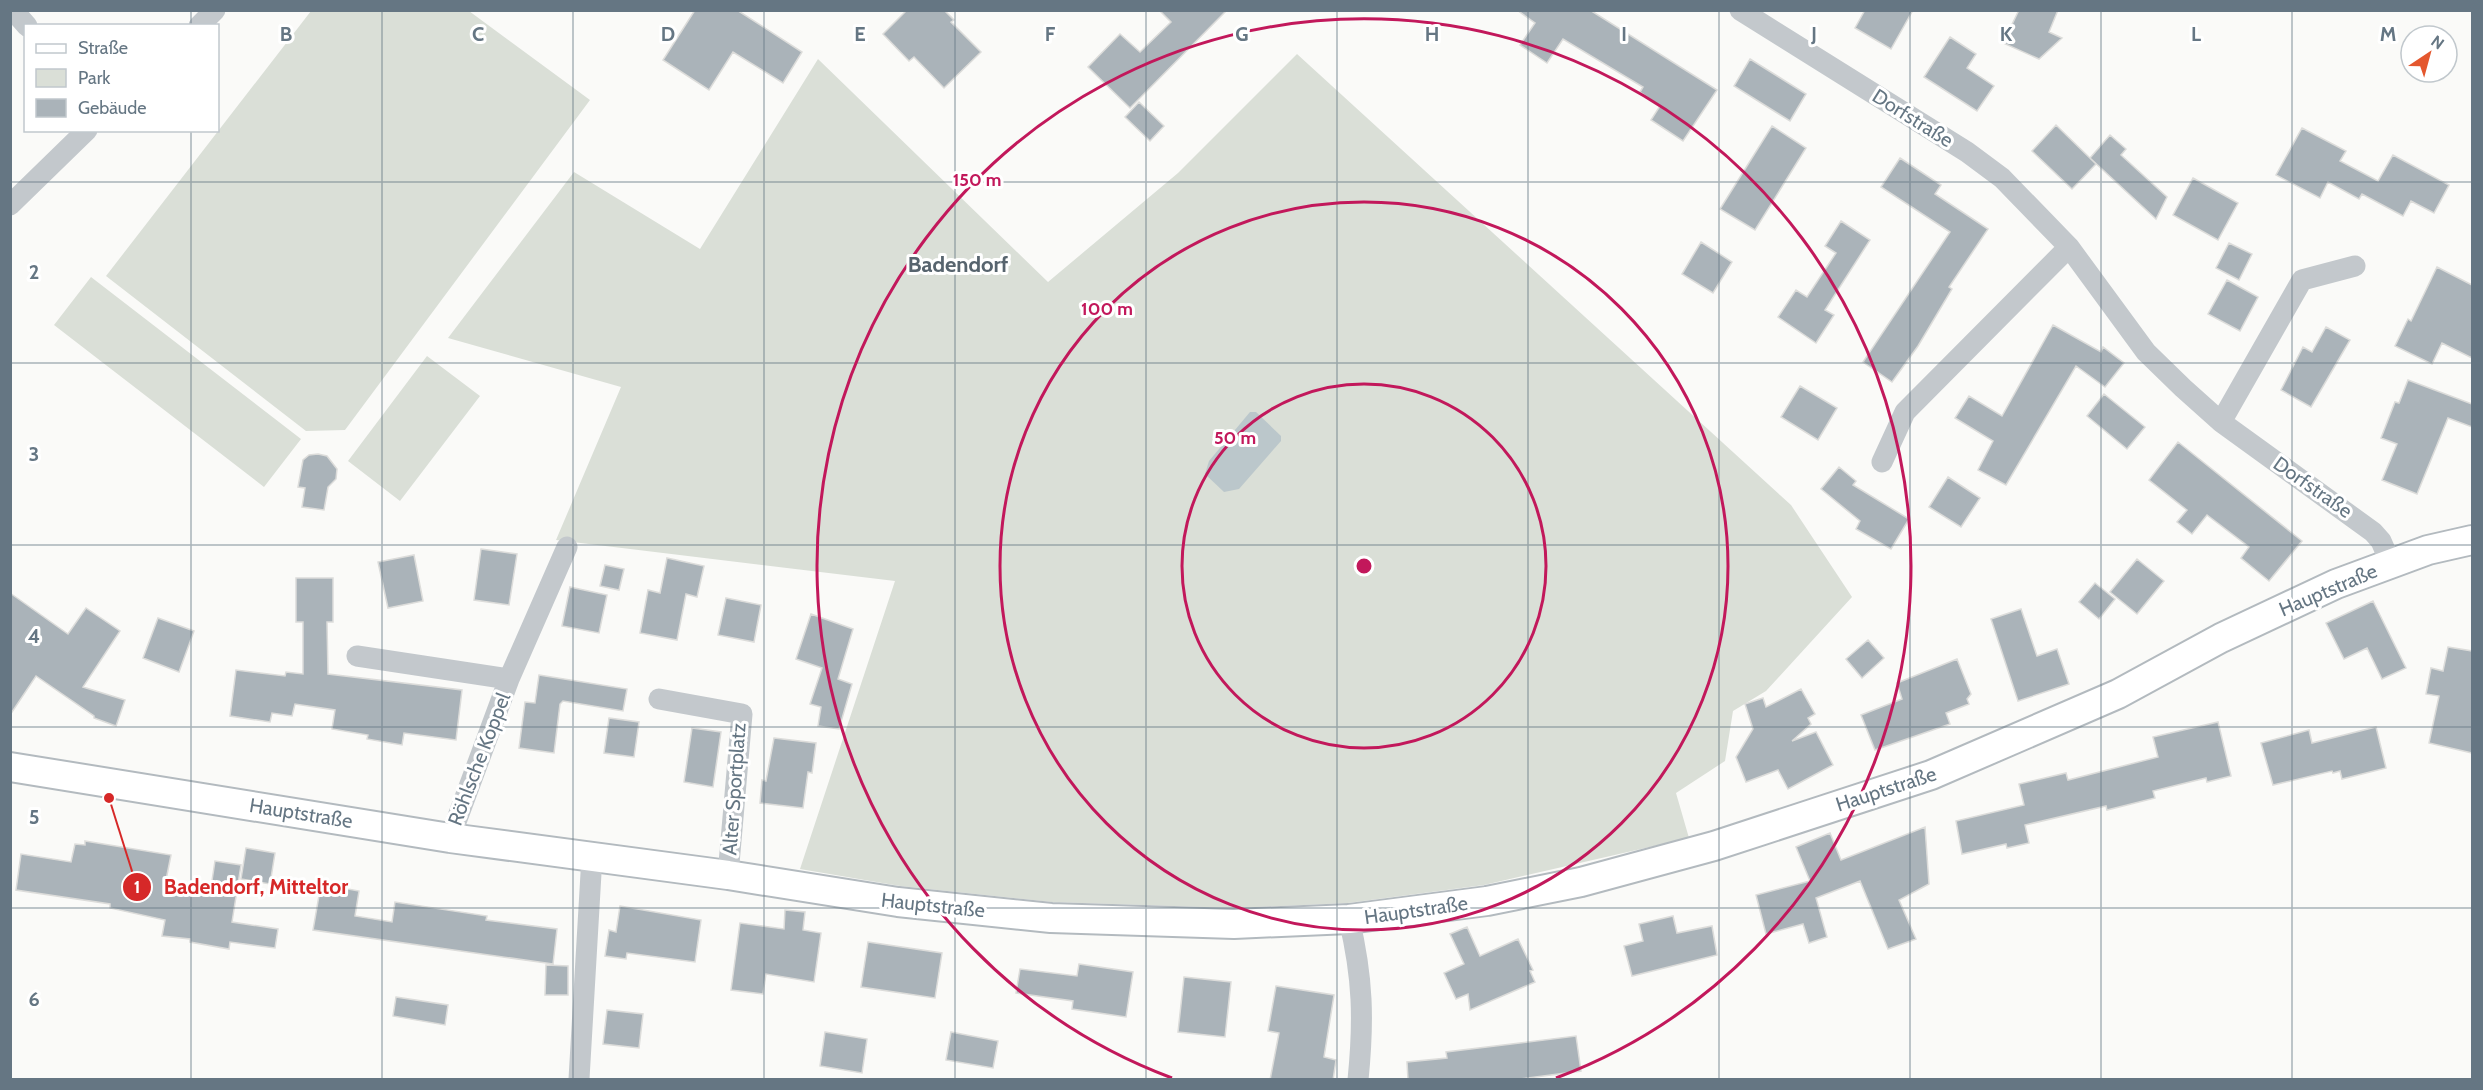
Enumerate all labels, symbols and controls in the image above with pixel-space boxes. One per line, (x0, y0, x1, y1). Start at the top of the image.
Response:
text: B (280, 22, 292, 46)
text: C (472, 22, 484, 46)
text: D (661, 22, 675, 46)
text: E (854, 22, 866, 46)
text: F (1045, 22, 1056, 46)
text: G (1235, 22, 1249, 46)
text: H (1425, 22, 1439, 46)
text: I (1621, 22, 1627, 46)
text: J (1810, 22, 1817, 46)
text: K (2000, 22, 2013, 46)
text: L (2191, 22, 2201, 46)
text: M (2380, 22, 2396, 46)
legend (24, 24, 219, 132)
north arrow (2399, 24, 2459, 84)
text: N (2427, 31, 2448, 53)
text: Straße (78, 37, 128, 59)
text: Park (78, 67, 111, 89)
street label: Dorfstraße (1868, 84, 1958, 152)
text: Gebäude (78, 97, 147, 119)
text: 150 m (953, 169, 1001, 191)
district label: Badendorf (908, 251, 1009, 278)
text: 2 (29, 260, 39, 284)
text: 100 m (1081, 298, 1133, 320)
text: 50 m (1214, 427, 1256, 449)
text: 3 (29, 442, 39, 466)
street label: Dorfstraße (2269, 451, 2357, 523)
centre of rings (1354, 556, 1374, 576)
street label: Hauptstraße (2275, 559, 2381, 621)
text: 4 (28, 624, 40, 648)
street label: Röhlsche Koppel (443, 689, 515, 829)
street label: Alter Sportplatz (717, 722, 751, 856)
street label: Hauptstraße (1833, 761, 1939, 817)
street label: Hauptstraße (248, 793, 354, 833)
text: 5 (29, 805, 39, 829)
callout: Badendorf, Mitteltor (122, 867, 360, 906)
text: Badendorf, Mitteltor (164, 874, 348, 899)
text: 1 (134, 876, 140, 898)
street label: Hauptstraße (880, 888, 986, 922)
street label: Hauptstraße (1363, 891, 1469, 929)
text: 6 (28, 987, 40, 1011)

